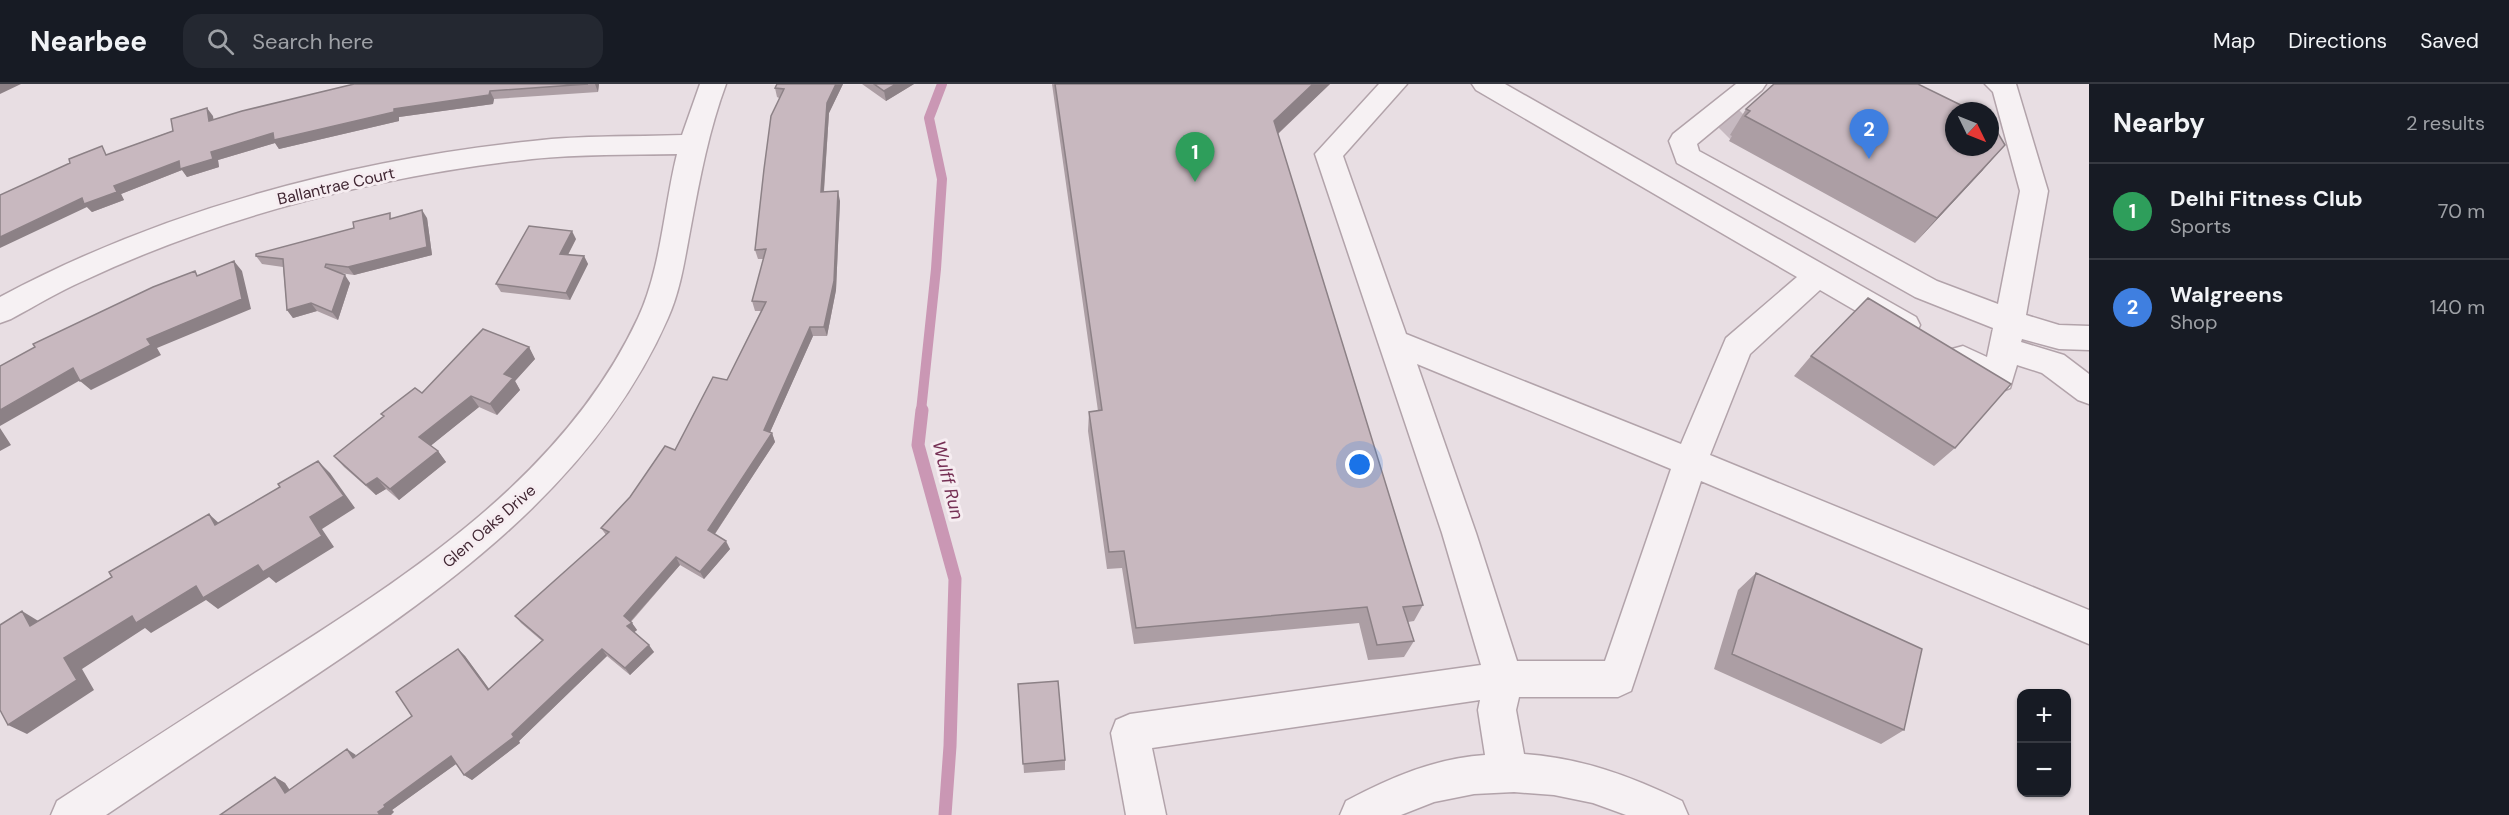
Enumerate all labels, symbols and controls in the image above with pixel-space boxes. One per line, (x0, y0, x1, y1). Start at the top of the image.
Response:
search box (183, 14, 603, 68)
text: Nearbee (30, 23, 147, 60)
icon: search (204, 25, 237, 58)
text: Search here (252, 27, 374, 56)
text: Map (2213, 27, 2255, 55)
text: Directions (2288, 27, 2387, 55)
text: Saved (2420, 27, 2479, 55)
north arrow (1945, 102, 1999, 156)
text: Nearby (2113, 106, 2205, 140)
pin: 2 (1850, 110, 1888, 159)
text: 2 results (2406, 110, 2485, 136)
pin: 1 (1176, 132, 1214, 182)
street label: Ballantrae Court (275, 162, 397, 210)
text: Delhi Fitness Club (2170, 184, 2363, 213)
text: 1 (2129, 198, 2136, 224)
text: 70 m (2438, 198, 2485, 224)
text: Sports (2170, 213, 2231, 239)
text: Walgreens (2170, 280, 2284, 309)
text: 2 (2127, 294, 2138, 320)
text: 140 m (2430, 294, 2485, 320)
text: Shop (2170, 309, 2217, 335)
water label: Wulff Run (927, 438, 969, 522)
your location (1345, 450, 1374, 479)
street label: Glen Oaks Drive (438, 480, 540, 572)
map controls (2017, 689, 2071, 797)
button: + (2017, 689, 2071, 743)
button: − (2017, 743, 2071, 797)

